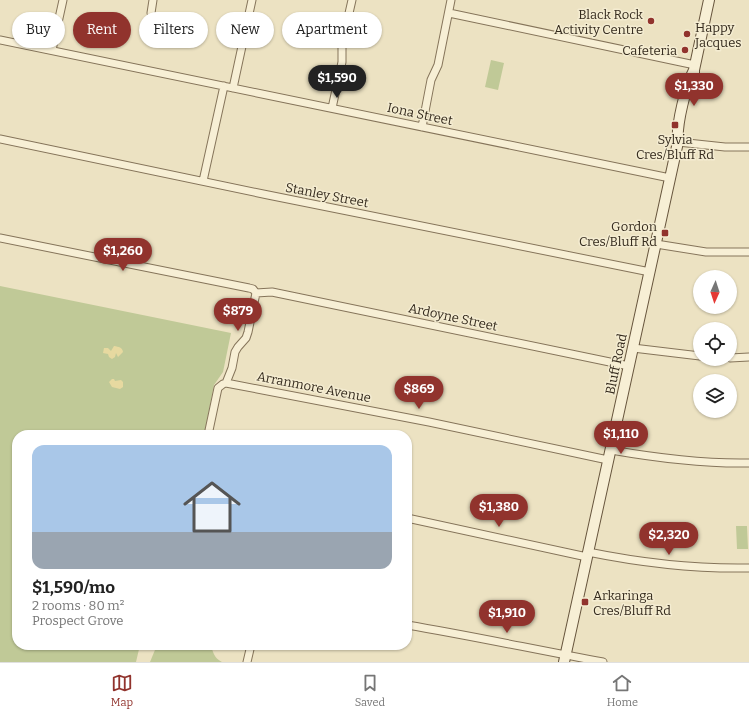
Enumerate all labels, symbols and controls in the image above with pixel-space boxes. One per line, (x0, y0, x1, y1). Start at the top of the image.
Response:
place label: Black Rock Activity Centre (554, 7, 644, 37)
chip: Buy (12, 12, 65, 48)
chip: Rent (73, 12, 131, 48)
chip: Filters (139, 12, 208, 48)
chip: New (216, 12, 274, 48)
chip: Apartment (282, 12, 382, 48)
marker: Black Rock Activity Centre (646, 16, 656, 26)
place label: Happy Jacques (694, 20, 741, 50)
marker: Happy Jacques (682, 29, 692, 39)
place label: Cafeteria (622, 43, 677, 58)
marker: Cafeteria (680, 45, 690, 55)
pin: $1,590 (304, 65, 370, 99)
text: $1,590 (317, 70, 357, 85)
pin: $1,330 (661, 73, 727, 107)
text: $1,330 (674, 78, 714, 93)
street label: Iona Street (386, 100, 454, 128)
marker: Sylvia Cres/Bluff Rd (670, 120, 680, 130)
place label: Sylvia Cres/Bluff Rd (636, 132, 714, 162)
street label: Stanley Street (284, 180, 370, 210)
place label: Gordon Cres/Bluff Rd (579, 219, 658, 249)
marker: Gordon Cres/Bluff Rd (660, 228, 670, 238)
pin: $1,260 (90, 238, 156, 272)
text: $1,260 (103, 243, 143, 258)
north arrow (693, 270, 737, 314)
map controls (693, 270, 737, 418)
pin: $879 (214, 298, 262, 332)
street label: Ardoyne Street (407, 300, 499, 334)
text: $879 (223, 303, 253, 318)
button: locate (693, 322, 737, 366)
street label: Bluff Road (602, 332, 630, 396)
street label: Arranmore Avenue (256, 369, 372, 405)
button: layers (693, 374, 737, 418)
pin: $869 (395, 376, 443, 410)
text: $869 (403, 381, 435, 396)
pin: $1,110 (588, 421, 654, 455)
text: $1,110 (603, 426, 639, 441)
icon: home (176, 471, 248, 543)
pin: $1,380 (466, 494, 532, 528)
text: $1,380 (479, 499, 519, 514)
pin: $2,320 (636, 522, 702, 556)
text: $2,320 (648, 527, 690, 542)
text: $1,590/mo (32, 577, 115, 598)
place label: Arkaringa Cres/Bluff Rd (593, 588, 671, 618)
marker: Arkaringa Cres/Bluff Rd (580, 597, 590, 607)
text: 2 rooms · 80 m² (32, 598, 124, 613)
pin: $1,910 (474, 600, 540, 634)
text: $1,910 (488, 605, 526, 620)
text: Prospect Grove (32, 613, 123, 628)
tab: Map (111, 672, 133, 709)
tab: Saved (355, 672, 385, 709)
tab: Home (607, 672, 638, 709)

